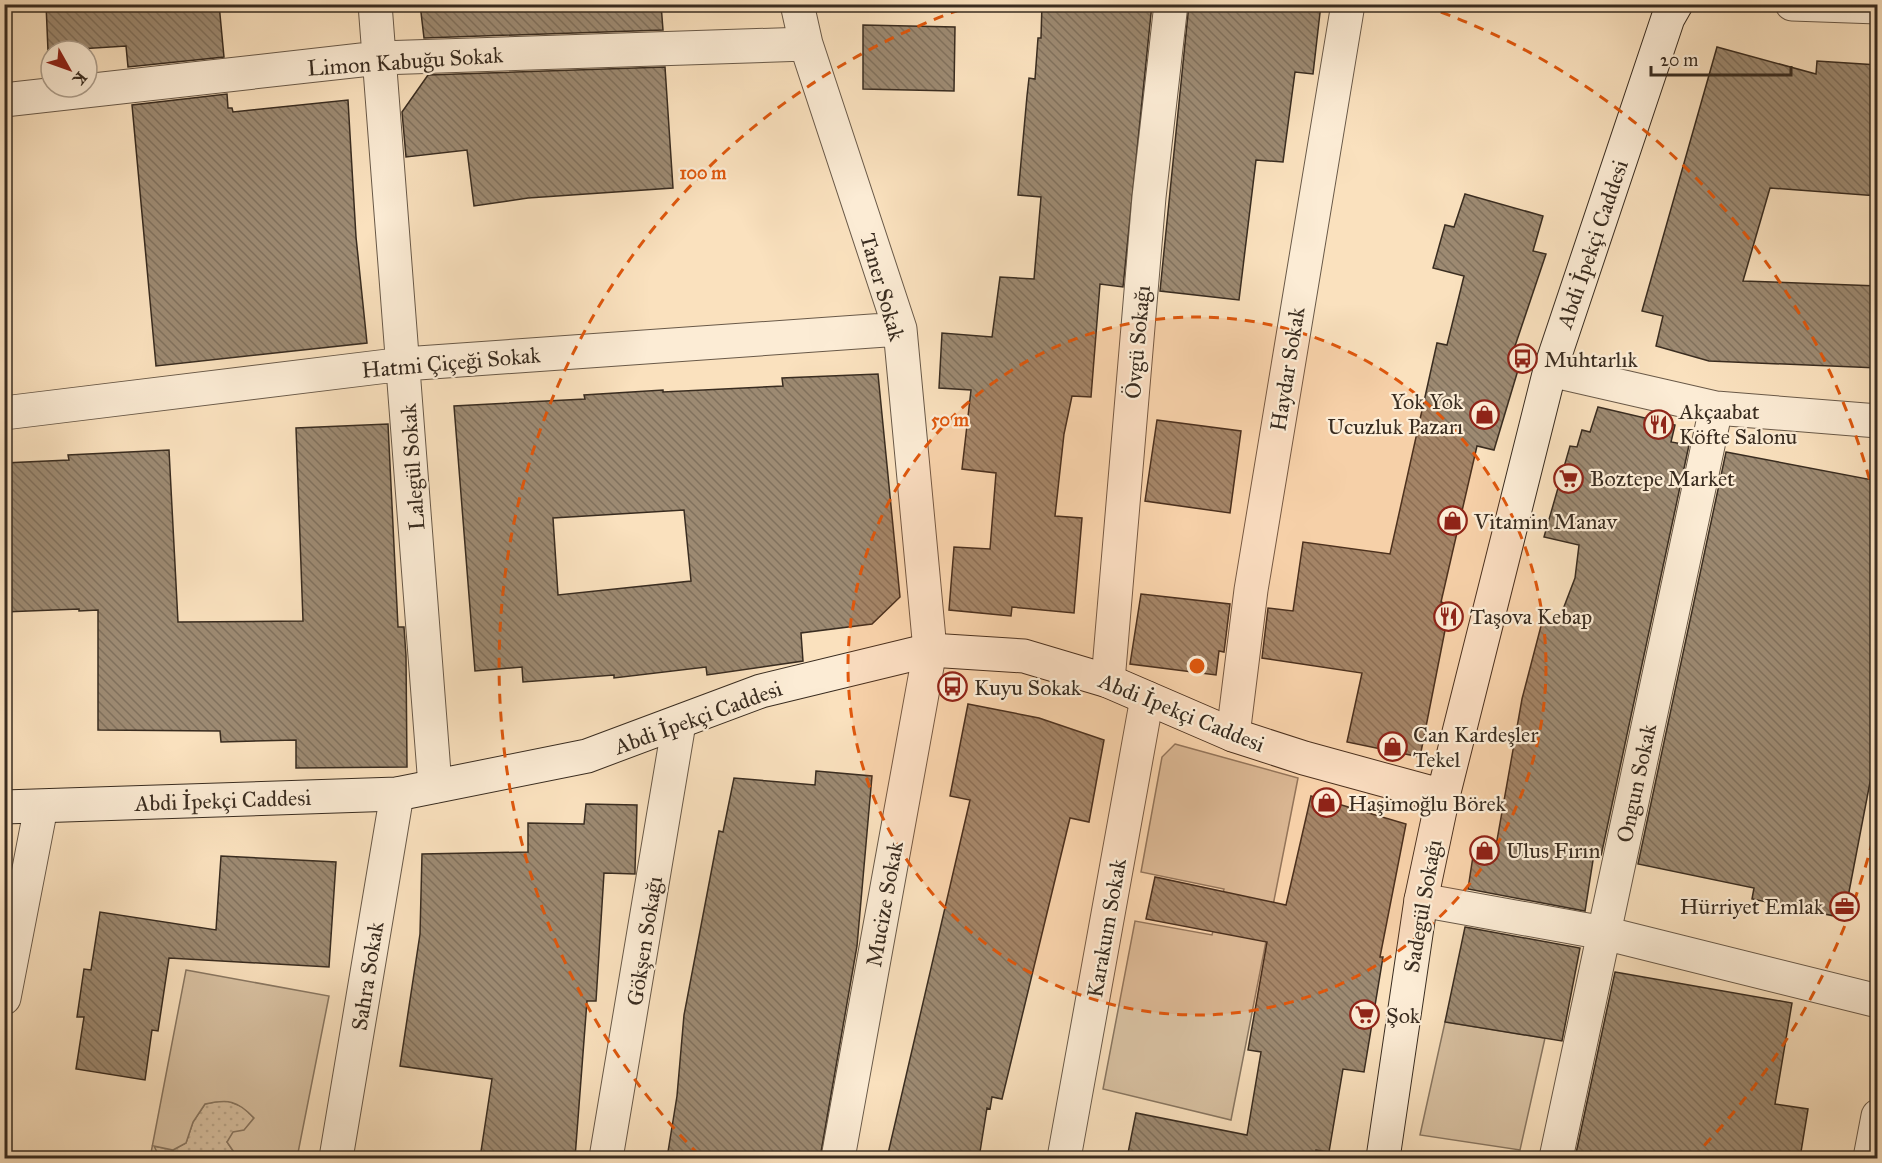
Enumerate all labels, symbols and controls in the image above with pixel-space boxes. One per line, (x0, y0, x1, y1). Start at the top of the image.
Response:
north arrow (39, 39, 99, 99)
scale bar (1651, 39, 1790, 77)
street label: Limon Kabuğu Sokak (306, 41, 505, 82)
text: 20 m (1660, 49, 1698, 71)
text: K (69, 68, 91, 89)
street label: Abdi İpekçi Caddesi (1551, 156, 1634, 333)
text: 100 m (680, 162, 727, 184)
street label: Taner Sokak (854, 230, 911, 345)
street label: Övgü Sokağı (1119, 284, 1156, 400)
street label: Haydar Sokak (1264, 304, 1311, 433)
street label: Hatmi Çiçeği Sokak (361, 341, 542, 384)
bus stop icon: Muhtarlık (1507, 343, 1539, 375)
place label: Muhtarlık (1544, 346, 1639, 373)
place label: Yok Yok Ucuzluk Pazarı (1327, 388, 1464, 440)
shop icon: Yok Yok Ucuzluk Pazarı (1468, 398, 1500, 430)
place label: Akçaabat Köfte Salonu (1678, 398, 1797, 450)
street label: Lalegül Sokak (395, 402, 430, 531)
restaurant icon: Akçaabat Köfte Salonu (1642, 408, 1674, 440)
text: 50 m (931, 409, 970, 431)
supermarket icon: Boztepe Market (1553, 462, 1585, 494)
place label: Boztepe Market (1590, 465, 1735, 492)
shop icon: Vitamin Manav (1437, 505, 1469, 537)
place label: Vitamin Manav (1473, 508, 1618, 535)
restaurant icon: Taşova Kebap (1433, 600, 1465, 632)
place label: Taşova Kebap (1470, 603, 1592, 630)
centre of rings (1187, 656, 1207, 676)
street label: Abdi İpekçi Caddesi (1094, 666, 1269, 758)
bus stop icon: Kuyu Sokak (937, 671, 969, 703)
place label: Kuyu Sokak (974, 674, 1082, 701)
street label: Abdi İpekçi Caddesi (610, 675, 786, 761)
street label: Ongun Sokak (1611, 720, 1662, 845)
place label: Can Kardeşler Tekel (1413, 721, 1539, 773)
shop icon: Can Kardeşler Tekel (1376, 731, 1408, 763)
street label: Abdi İpekçi Caddesi (133, 784, 312, 817)
shop icon: Haşimoğlu Börek (1311, 787, 1343, 819)
place label: Haşimoğlu Börek (1348, 790, 1507, 817)
shop icon: Ulus Fırın (1469, 834, 1501, 866)
street label: Sadegül Sokağı (1398, 837, 1447, 975)
place label: Ulus Fırın (1506, 837, 1600, 864)
street label: Mucize Sokak (860, 838, 909, 969)
street label: Karakum Sokak (1081, 855, 1132, 1000)
street label: Gökşen Sokağı (621, 874, 668, 1008)
office icon: Hürriyet Emlak (1829, 890, 1861, 922)
place label: Hürriyet Emlak (1680, 893, 1825, 920)
street label: Sahra Sokak (346, 919, 390, 1032)
supermarket icon: Şok (1349, 999, 1381, 1031)
place label: Şok (1386, 1002, 1421, 1029)

